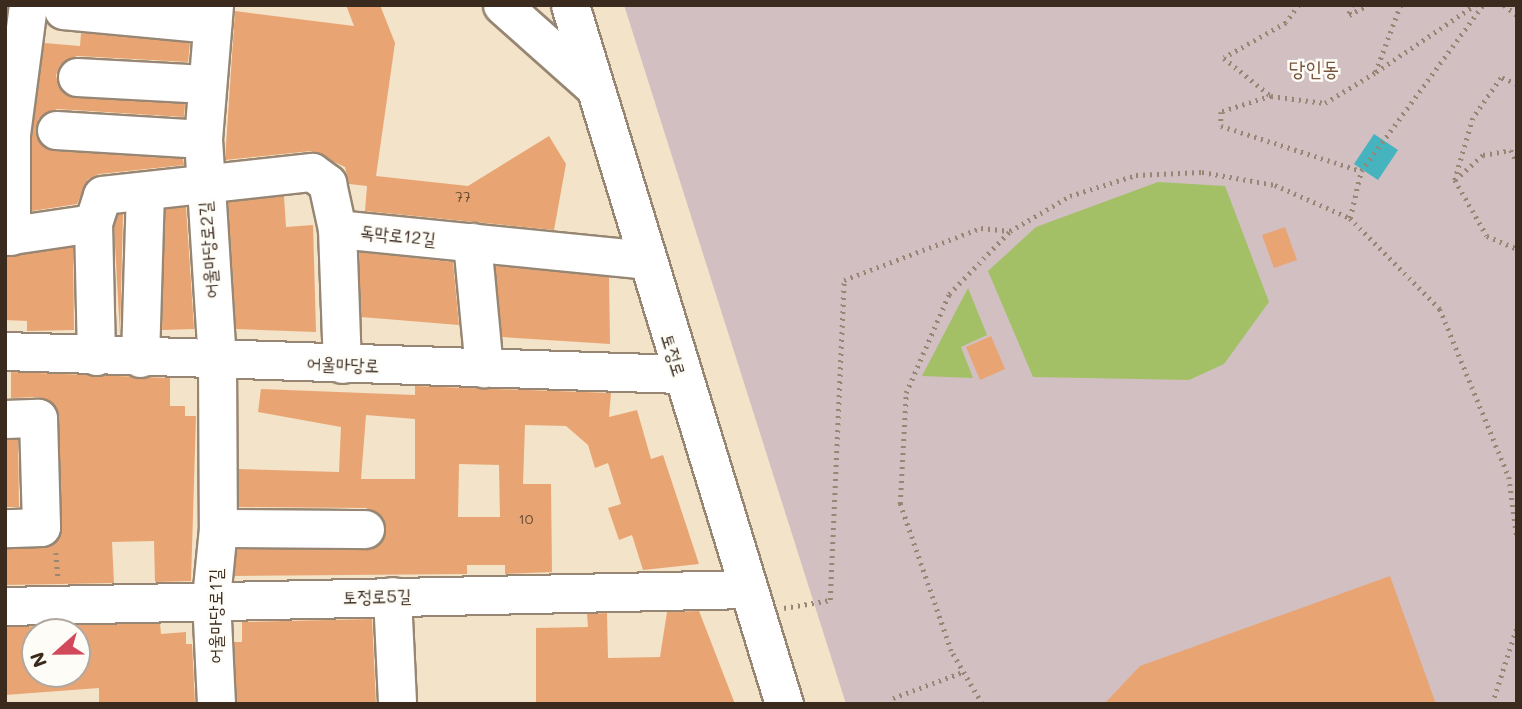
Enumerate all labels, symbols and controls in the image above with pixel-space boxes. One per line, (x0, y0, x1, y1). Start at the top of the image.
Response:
district label: 당인동 (1289, 55, 1339, 81)
house number: 77 (455, 189, 471, 205)
street label: 어울마당로2길 (194, 201, 222, 299)
street label: 독막로12길 (359, 220, 437, 250)
street label: 토정로 (657, 331, 691, 379)
street label: 어울마당로 (306, 352, 380, 376)
house number: 10 (519, 511, 533, 527)
street label: 어울마당로1길 (204, 569, 226, 663)
street label: 토정로5길 (343, 585, 411, 607)
north arrow (21, 618, 91, 688)
text: N (24, 649, 52, 671)

